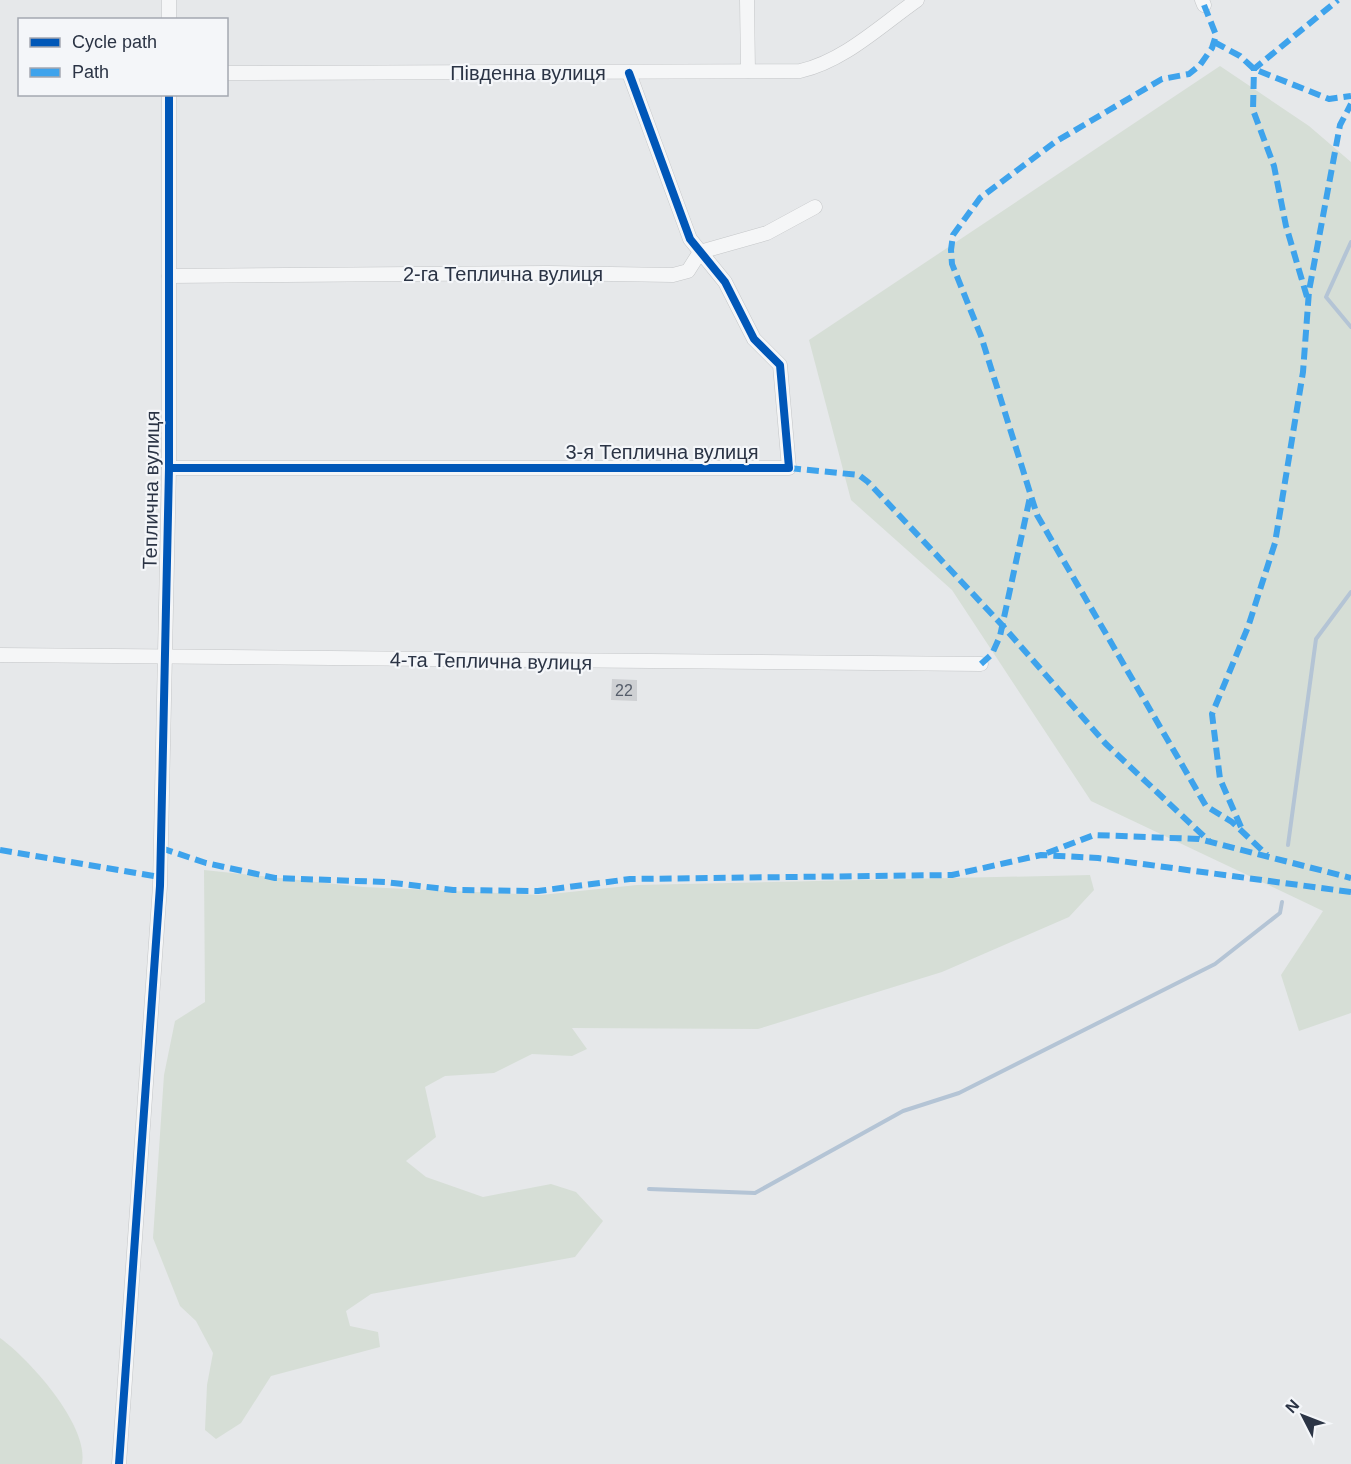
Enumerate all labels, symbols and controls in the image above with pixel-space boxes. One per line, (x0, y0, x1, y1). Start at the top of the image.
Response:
legend (18, 18, 228, 96)
text: Cycle path (72, 32, 157, 52)
text: Path (72, 62, 109, 82)
street label: Південна вулиця (450, 62, 606, 84)
street label: 2-га Теплична вулиця (403, 263, 603, 285)
street label: Теплична вулиця (139, 410, 163, 570)
street label: 3-я Теплична вулиця (565, 441, 759, 463)
street label: 4-та Теплична вулиця (390, 648, 592, 674)
house number: 22 (615, 682, 633, 699)
north arrow (1273, 1386, 1333, 1446)
text: N (1282, 1396, 1302, 1416)

